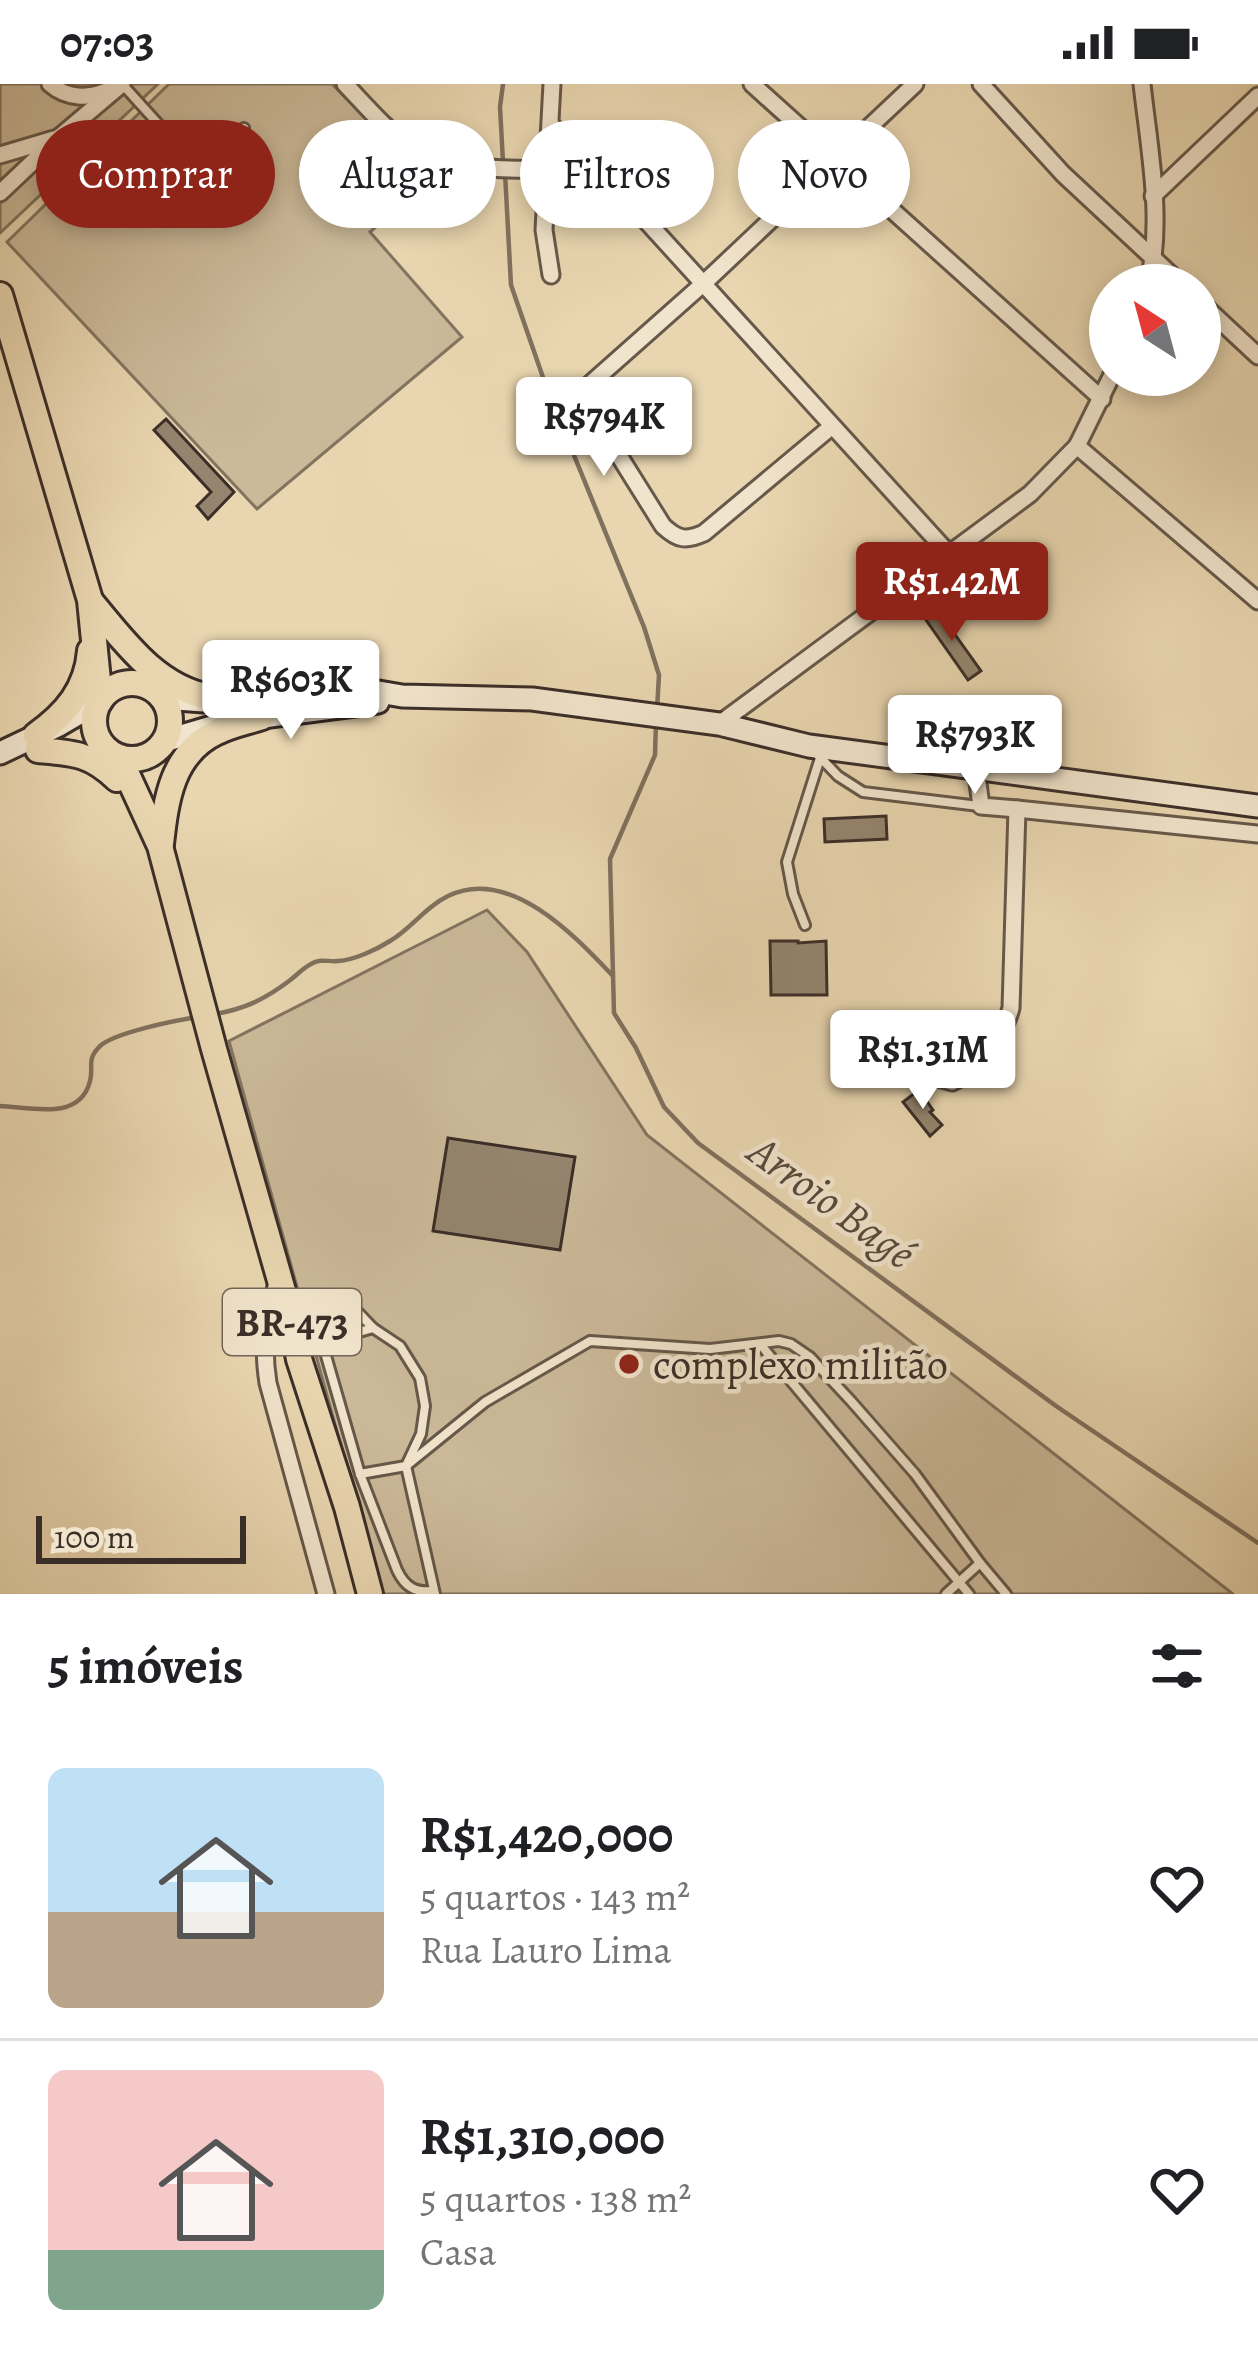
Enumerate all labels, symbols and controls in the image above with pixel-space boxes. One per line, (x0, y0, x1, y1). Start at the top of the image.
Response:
text: 07:03 (60, 11, 155, 73)
chip: Comprar (36, 120, 275, 228)
chip: Alugar (299, 120, 496, 228)
chip: Filtros (520, 120, 714, 228)
chip: Novo (738, 120, 910, 228)
north arrow (1089, 264, 1221, 396)
map controls (1089, 264, 1221, 396)
pin: R$794K (506, 377, 702, 479)
text: R$794K (543, 389, 665, 442)
pin: R$1.42M (841, 542, 1063, 644)
text: R$1.42M (883, 554, 1021, 607)
pin: R$603K (193, 640, 389, 742)
text: R$603K (229, 652, 353, 705)
pin: R$793K (877, 695, 1073, 797)
text: R$793K (915, 707, 1035, 760)
pin: R$1.31M (812, 1010, 1034, 1112)
text: R$1.31M (857, 1022, 989, 1075)
water label: Arroio Bagé (734, 1119, 928, 1284)
road number: BR-473 (223, 1289, 361, 1355)
place label: complexo militão (653, 1336, 948, 1393)
marker: complexo militão (616, 1351, 642, 1377)
scale bar (36, 1510, 246, 1563)
text: 100 m (54, 1514, 134, 1559)
text: 5 imóveis (48, 1631, 244, 1701)
icon: filters (1144, 1633, 1210, 1699)
text: R$1,420,000 (420, 1800, 673, 1870)
icon: home (144, 1816, 288, 1960)
icon: heart (1144, 1855, 1210, 1921)
text: 5 quartos · 143 m² (420, 1870, 690, 1923)
text: Rua Lauro Lima (420, 1923, 672, 1976)
text: R$1,310,000 (420, 2102, 665, 2172)
icon: home (144, 2118, 288, 2262)
icon: heart (1144, 2157, 1210, 2223)
text: 5 quartos · 138 m² (420, 2172, 691, 2225)
text: Casa (420, 2225, 496, 2278)

